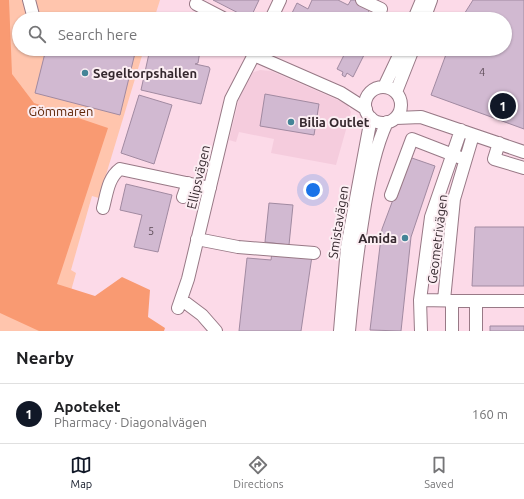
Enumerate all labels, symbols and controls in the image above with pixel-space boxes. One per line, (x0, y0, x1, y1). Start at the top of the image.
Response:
search box (12, 12, 512, 56)
icon: search (26, 23, 48, 45)
text: Search here (58, 26, 137, 43)
place label: Segeltorpshallen (93, 66, 197, 80)
house number: 4 (479, 66, 485, 78)
marker: Segeltorpshallen (80, 68, 90, 78)
pin: 1 (490, 91, 516, 121)
park label: Gömmaren (29, 104, 93, 118)
place label: Bilia Outlet (299, 115, 370, 129)
marker: Bilia Outlet (286, 117, 296, 127)
street label: Ellipsvägen (184, 143, 212, 211)
your location (303, 180, 323, 200)
street label: Smistavägen (325, 185, 351, 259)
street label: Geometrivägen (425, 193, 449, 285)
house number: 5 (148, 225, 154, 237)
place label: Amida (358, 231, 397, 245)
marker: Amida (400, 233, 410, 243)
text: Nearby (16, 348, 74, 367)
text: Apoteket (54, 398, 120, 415)
text: 1 (25, 407, 33, 421)
text: 160 m (472, 407, 508, 421)
text: Pharmacy · Diagonalvägen (54, 415, 207, 429)
tab: Map (70, 454, 92, 490)
tab: Directions (233, 454, 284, 490)
tab: Saved (424, 454, 454, 490)

